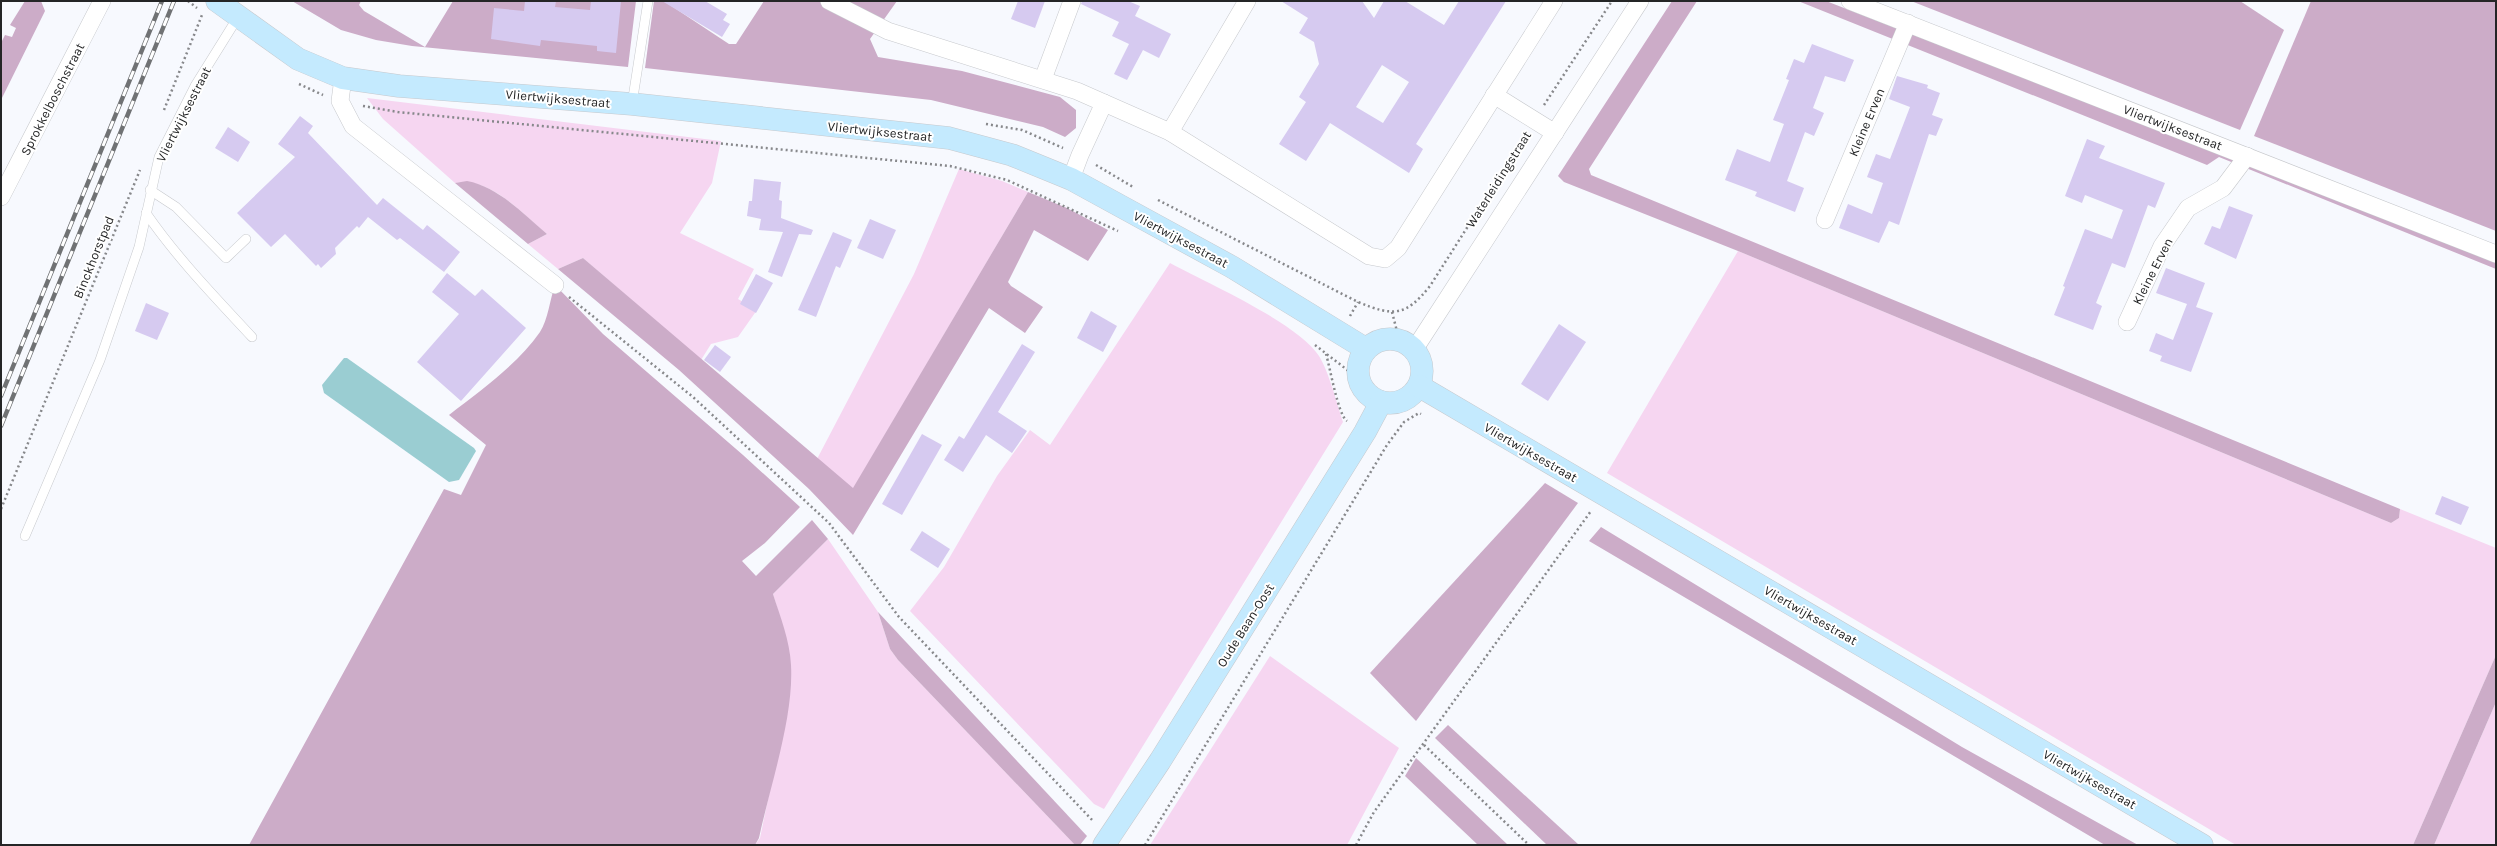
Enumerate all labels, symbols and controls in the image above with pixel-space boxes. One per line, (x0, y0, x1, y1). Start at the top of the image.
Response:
street label: Sprokkelboschstraat (18, 40, 87, 158)
street label: Vliertwijksestraat (153, 64, 214, 164)
street label: Vliertwijksestraat (505, 86, 611, 111)
street label: Kleine Erven (1845, 86, 1888, 159)
street label: Vliertwijksestraat (2121, 102, 2225, 153)
street label: Vliertwijksestraat (827, 119, 933, 144)
street label: Waterleidingstraat (1463, 128, 1534, 230)
street label: Vliertwijksestraat (1131, 208, 1231, 271)
street label: Binckhorstpad (70, 214, 117, 301)
street label: Kleine Erven (2129, 235, 2176, 307)
street label: Vliertwijksestraat (1482, 420, 1580, 485)
street label: Oude Baan-Oost (1214, 581, 1277, 670)
street label: Vliertwijksestraat (1762, 583, 1860, 648)
street label: Vliertwijksestraat (2041, 747, 2139, 812)

